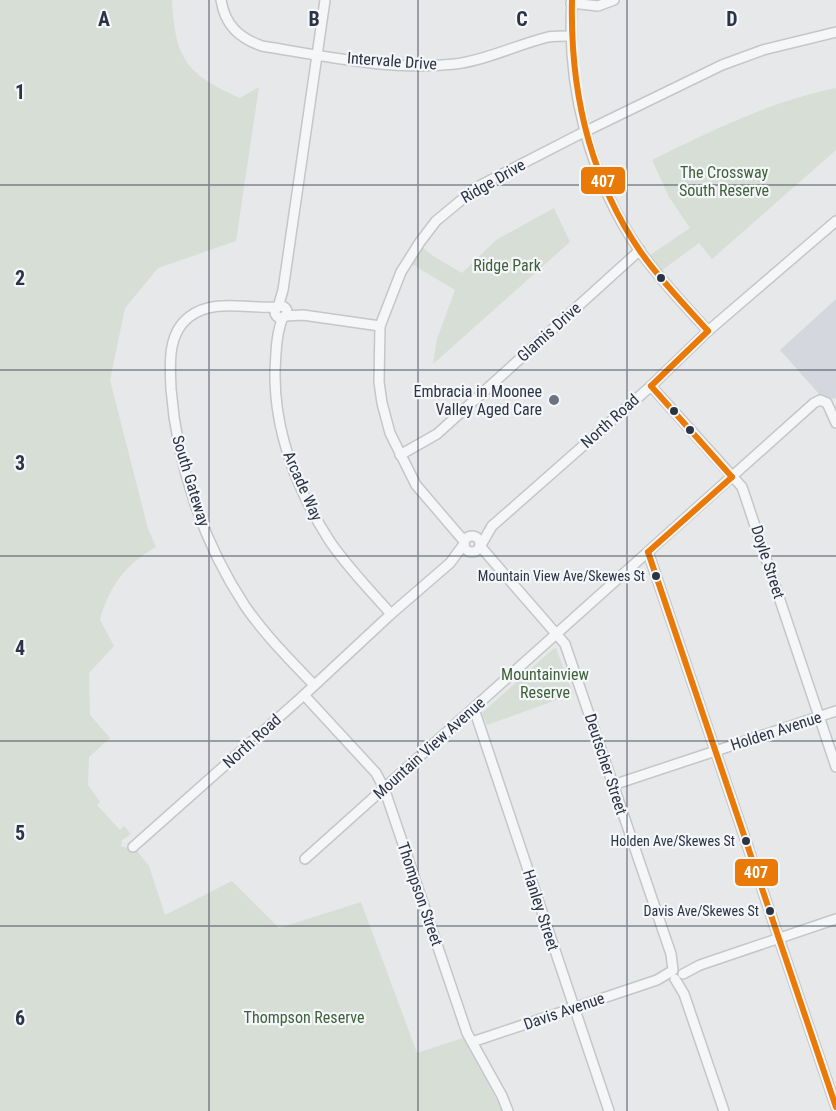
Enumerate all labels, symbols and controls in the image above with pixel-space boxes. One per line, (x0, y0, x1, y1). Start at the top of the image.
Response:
text: A (98, 7, 110, 31)
text: B (308, 7, 320, 31)
text: C (516, 7, 528, 31)
text: D (726, 7, 738, 31)
street label: Intervale Drive (346, 48, 438, 74)
text: 1 (15, 80, 25, 104)
street label: Ridge Drive (457, 155, 529, 207)
park label: The Crossway South Reserve (679, 163, 769, 200)
line badge: 407 (580, 166, 626, 195)
text: 407 (591, 172, 615, 191)
park label: Ridge Park (473, 256, 542, 275)
text: 2 (15, 266, 25, 290)
unlabelled marker (655, 272, 667, 284)
street label: Glamis Drive (513, 298, 585, 366)
place label: Embracia in Moonee Valley Aged Care (413, 382, 542, 419)
street label: North Road (577, 390, 643, 452)
marker: Embracia in Moonee Valley Aged Care (547, 393, 561, 407)
unlabelled marker (668, 405, 680, 417)
unlabelled marker (684, 424, 696, 436)
street label: South Gateway (168, 433, 214, 529)
street label: Arcade Way (279, 448, 327, 524)
text: 3 (15, 451, 25, 475)
street label: Doyle Street (747, 523, 789, 601)
place label: Mountain View Ave/Skewes St (478, 568, 645, 584)
marker: Mountain View Ave/Skewes St (650, 570, 662, 582)
text: 4 (15, 636, 25, 660)
park label: Mountainview Reserve (501, 665, 589, 702)
street label: Mountain View Avenue (369, 693, 489, 803)
street label: Holden Avenue (728, 707, 824, 755)
street label: North Road (219, 710, 285, 772)
street label: Deutscher Street (581, 711, 631, 817)
text: 5 (15, 821, 25, 845)
place label: Holden Ave/Skewes St (611, 833, 735, 849)
marker: Holden Ave/Skewes St (740, 835, 752, 847)
street label: Thompson Street (393, 840, 447, 949)
line badge: 407 (734, 858, 779, 887)
text: 407 (744, 863, 768, 882)
street label: Hanley Street (519, 867, 563, 953)
place label: Davis Ave/Skewes St (644, 903, 759, 919)
marker: Davis Ave/Skewes St (764, 905, 776, 917)
street label: Davis Avenue (521, 988, 607, 1034)
text: 6 (15, 1006, 25, 1030)
park label: Thompson Reserve (244, 1008, 364, 1027)

